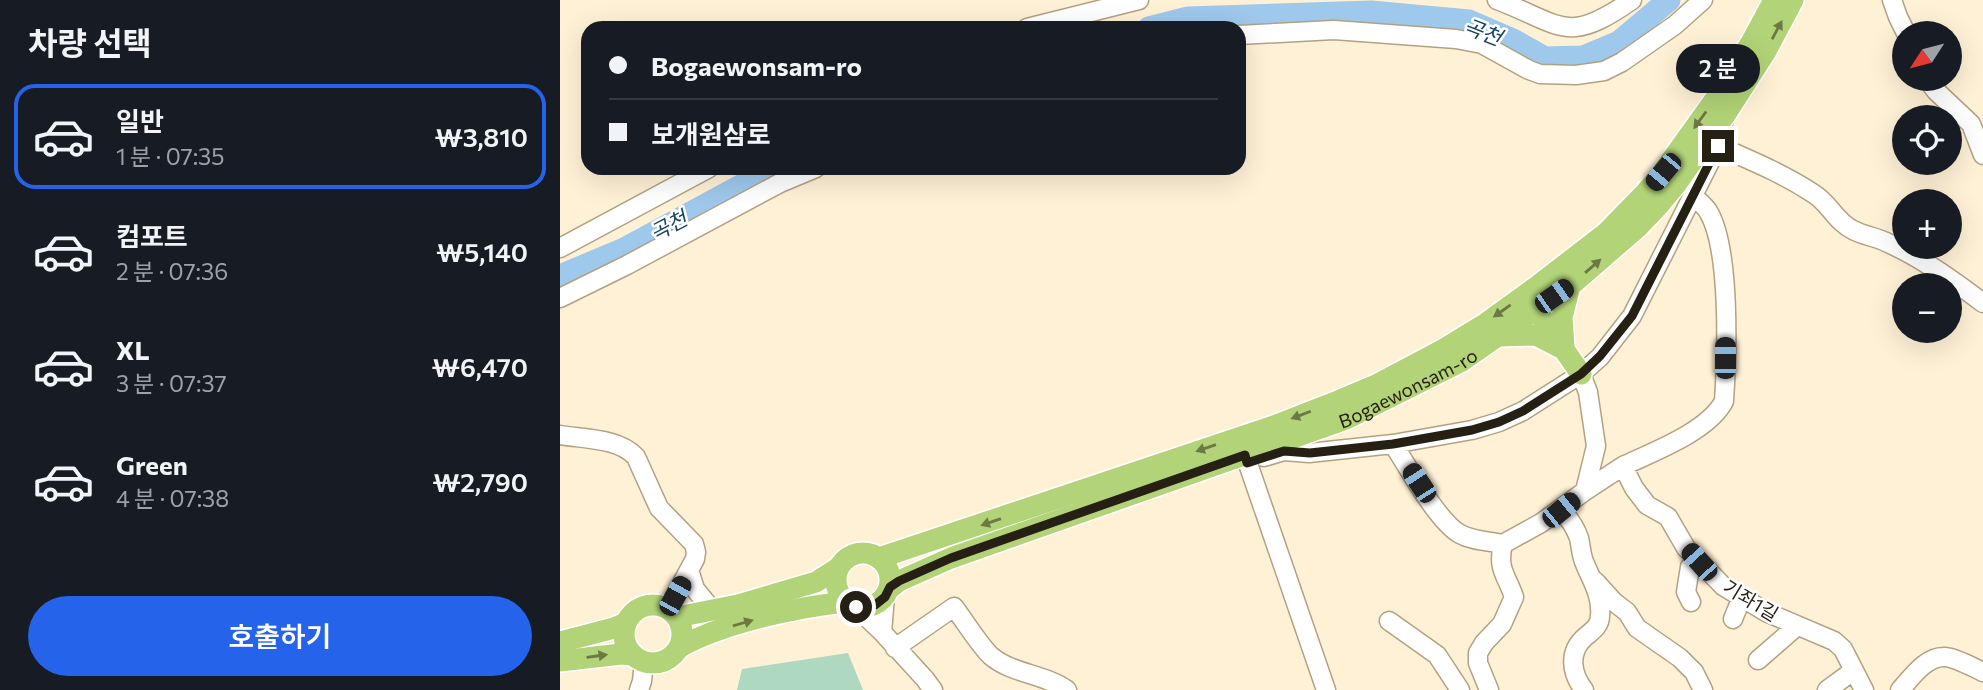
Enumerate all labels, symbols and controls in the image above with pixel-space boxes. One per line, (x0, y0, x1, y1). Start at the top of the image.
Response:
water label: 곡천 (1460, 12, 1508, 51)
one-way arrow (1771, 21, 1783, 40)
north arrow (1892, 21, 1962, 91)
map controls (1892, 21, 1962, 343)
text: 차량 선택 (28, 22, 152, 62)
callout: 2 분 (1676, 44, 1760, 94)
text: Bogaewonsam-ro (651, 50, 862, 81)
text: 2 분 (1699, 54, 1737, 82)
icon: car (32, 105, 95, 168)
text: 일반 (116, 105, 164, 136)
button: locate (1892, 105, 1962, 175)
one-way arrow (1693, 111, 1707, 129)
text: 보개원삼로 (651, 118, 771, 149)
text: ₩3,810 (435, 121, 528, 152)
route end (1702, 130, 1734, 162)
text: 1 분 · 07:35 (116, 142, 224, 170)
car (1642, 149, 1685, 195)
button: + (1892, 189, 1962, 259)
water label: 곡천 (645, 204, 693, 245)
icon: car (32, 220, 95, 283)
text: 컴포트 (116, 220, 188, 251)
text: ₩5,140 (436, 236, 528, 267)
text: 2 분 · 07:36 (116, 257, 228, 285)
one-way arrow (1584, 259, 1601, 274)
button: − (1892, 273, 1962, 343)
car (1531, 275, 1578, 317)
one-way arrow (1493, 304, 1511, 318)
text: XL (116, 334, 150, 365)
icon: car (32, 335, 95, 398)
car (1715, 337, 1736, 379)
street label: Bogaewonsam-ro (1335, 343, 1481, 432)
text: ₩6,470 (432, 351, 528, 382)
text: 3 분 · 07:37 (116, 369, 227, 397)
one-way arrow (1290, 410, 1311, 421)
one-way arrow (1196, 444, 1217, 454)
text: Green (116, 449, 188, 480)
icon: car (32, 450, 95, 513)
car (1399, 460, 1440, 506)
text: ₩2,790 (433, 466, 528, 497)
text: 4 분 · 07:38 (116, 484, 229, 512)
car (1539, 489, 1584, 531)
one-way arrow (980, 517, 1001, 528)
car (1678, 539, 1721, 585)
car (656, 573, 695, 619)
street label: 기좌1길 (1719, 575, 1783, 625)
route start (840, 591, 872, 623)
button: 호출하기 (28, 596, 532, 676)
one-way arrow (733, 618, 754, 628)
one-way arrow (586, 651, 608, 662)

